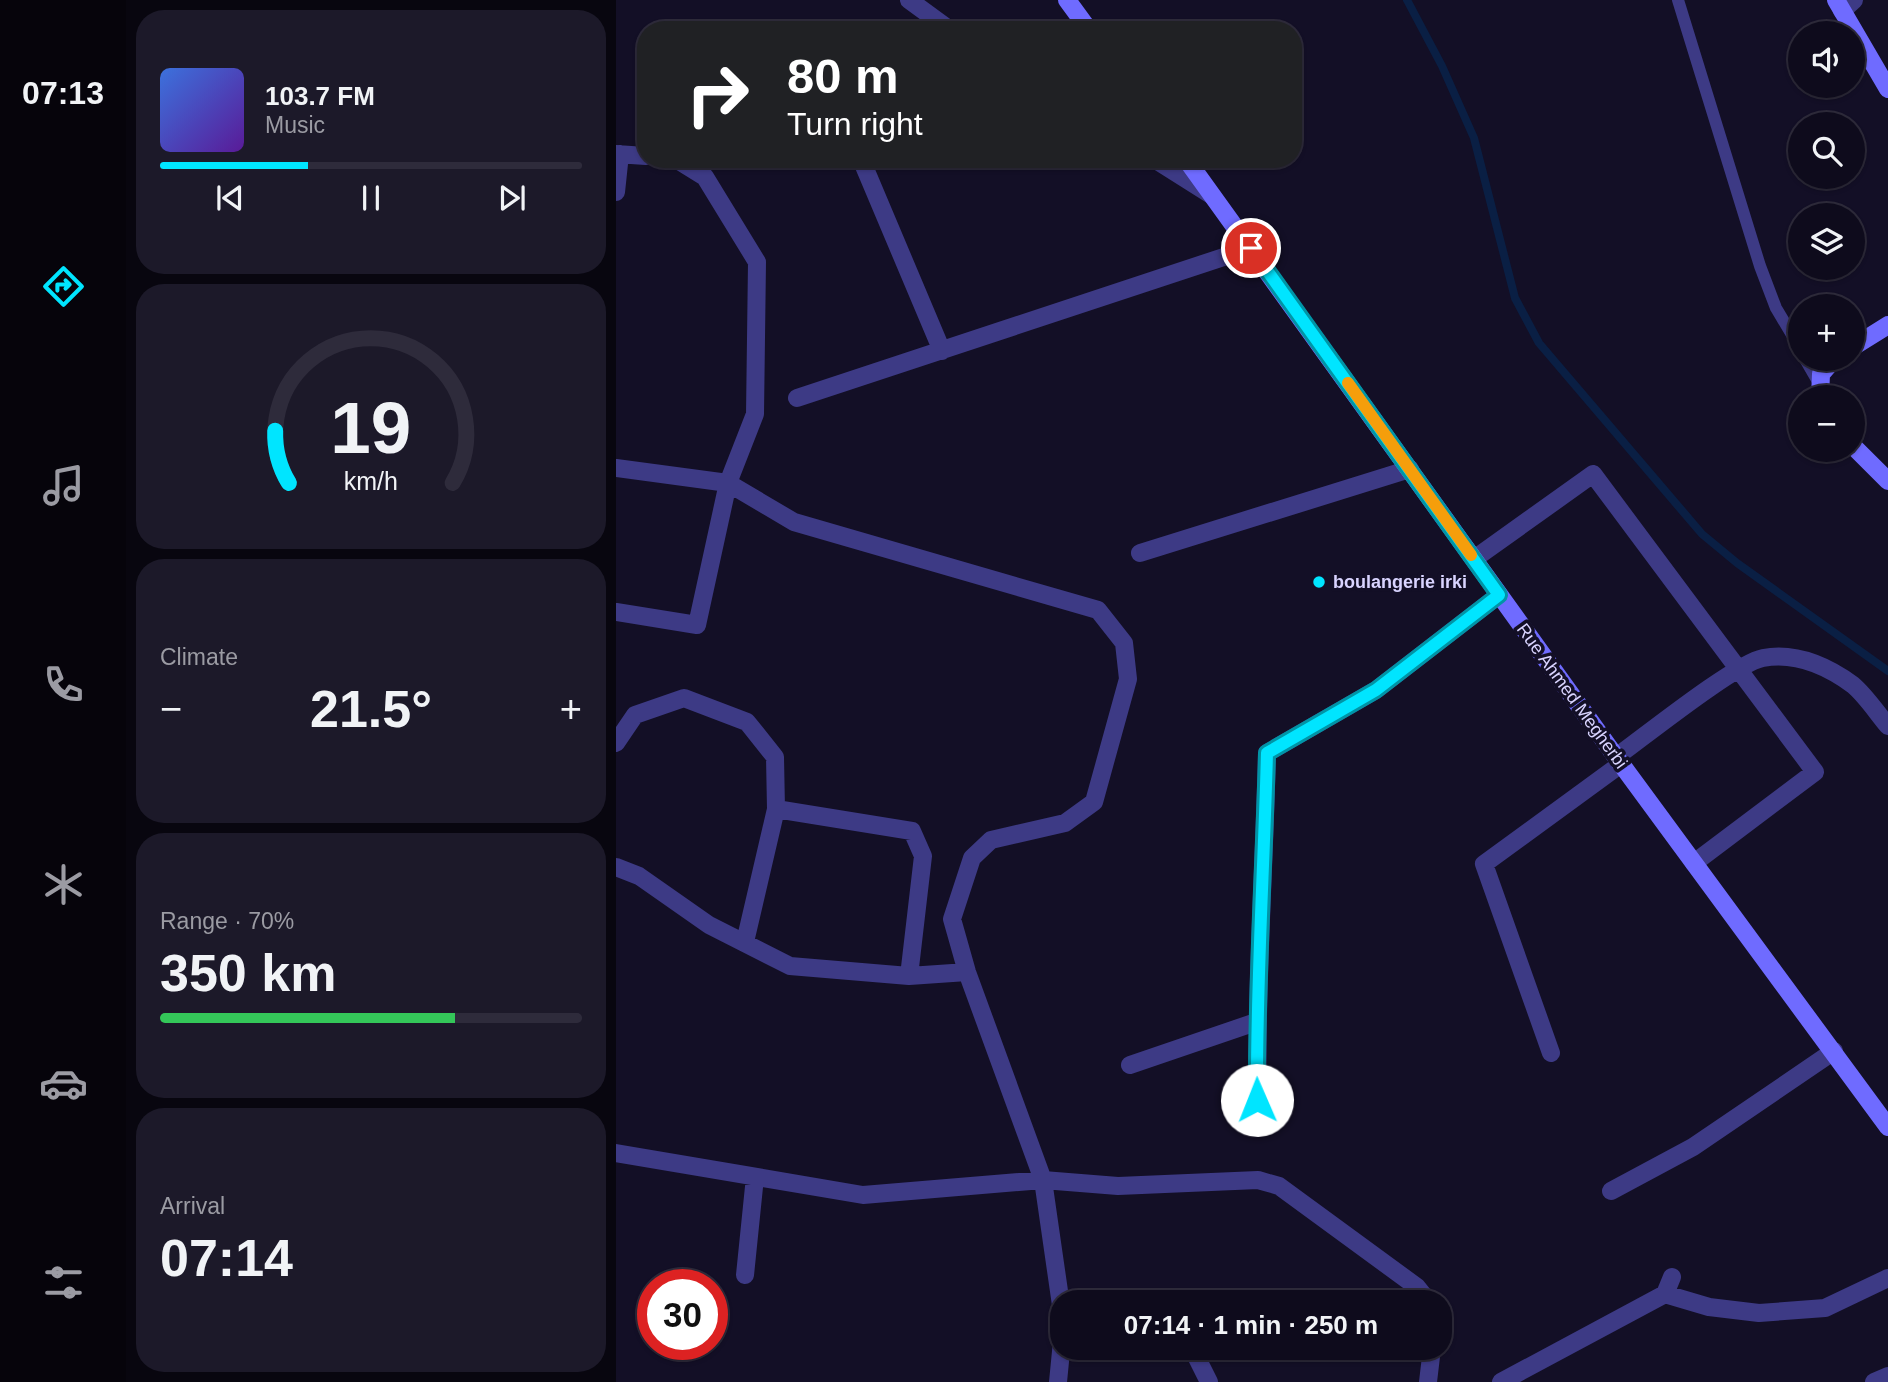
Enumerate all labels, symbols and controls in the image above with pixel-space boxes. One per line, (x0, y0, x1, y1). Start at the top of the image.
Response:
map controls (1788, 21, 1865, 462)
button: sound (1788, 21, 1865, 98)
icon: right (672, 49, 763, 140)
text: 80 m (787, 49, 899, 103)
text: 07:13 (22, 75, 104, 111)
text: 103.7 FM (265, 81, 375, 111)
text: Turn right (787, 106, 923, 142)
text: Music (265, 112, 325, 138)
button: search (1788, 112, 1865, 189)
icon: previous (211, 179, 249, 217)
icon: pause (352, 179, 390, 217)
icon: next (493, 179, 531, 217)
button: layers (1788, 203, 1865, 280)
pin (1221, 218, 1281, 278)
icon: arrive (1232, 229, 1270, 267)
icon: directions (39, 262, 88, 311)
button: + (1788, 294, 1865, 371)
button: − (1788, 385, 1865, 462)
text: 19 (331, 387, 411, 468)
icon: music (39, 461, 88, 510)
text: km/h (344, 466, 398, 494)
place label: boulangerie irki (1333, 572, 1467, 592)
marker: boulangerie irki (1311, 574, 1327, 590)
street label: Rue Ahmed Megherbi (1513, 620, 1631, 772)
text: Climate (160, 644, 238, 670)
icon: phone (39, 660, 88, 709)
text: 21.5° (310, 680, 432, 738)
text: − (160, 688, 182, 730)
text: + (560, 688, 582, 730)
icon: climate (39, 860, 88, 909)
text: Range · 70% (160, 908, 294, 934)
text: 350 km (160, 944, 336, 1002)
icon: car (39, 1059, 88, 1108)
position arrow (1220, 1063, 1294, 1137)
text: Arrival (160, 1193, 225, 1219)
text: 07:14 (160, 1229, 293, 1287)
icon: filters (39, 1258, 88, 1307)
speed limit sign: 30 (637, 1269, 728, 1360)
text: 07:14 · 1 min · 250 m (1124, 1310, 1378, 1340)

